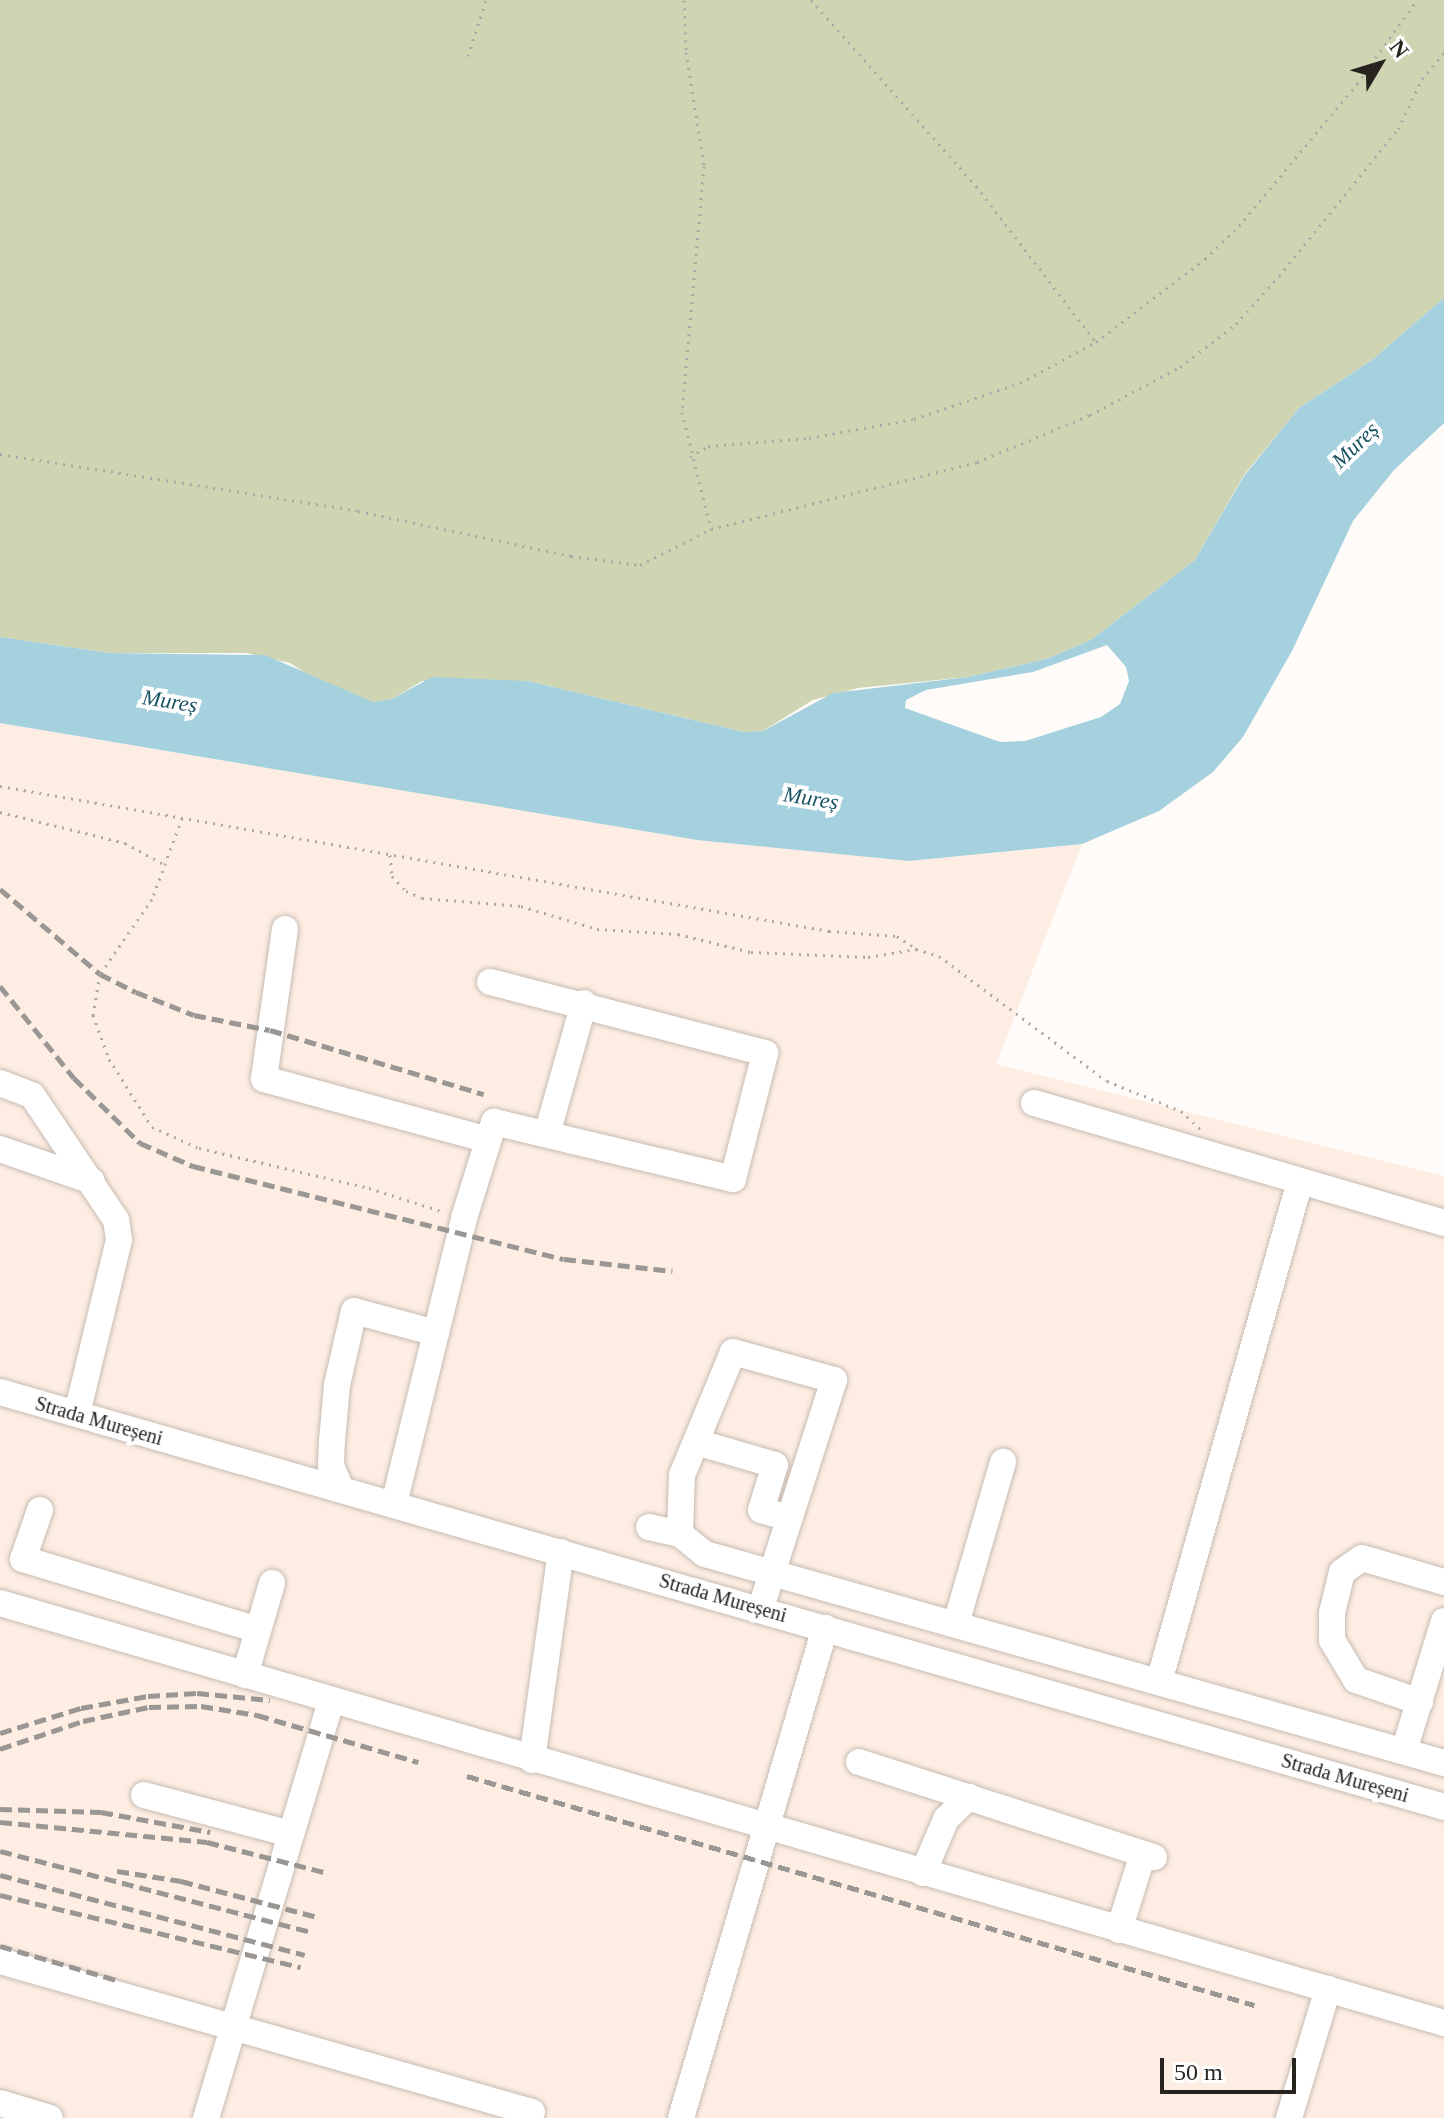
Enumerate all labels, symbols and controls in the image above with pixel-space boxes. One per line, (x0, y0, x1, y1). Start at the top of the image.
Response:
north arrow (1340, 24, 1420, 104)
text: N (1385, 35, 1414, 63)
water label: Mureș (1326, 416, 1384, 474)
water label: Mureș (141, 684, 199, 718)
water label: Mureș (782, 781, 840, 815)
street label: Strada Mureșeni (32, 1391, 166, 1451)
street label: Strada Mureșeni (656, 1568, 790, 1628)
street label: Strada Mureșeni (1278, 1748, 1412, 1808)
scale bar (1164, 2042, 1300, 2092)
text: 50 m (1174, 2059, 1223, 2085)

